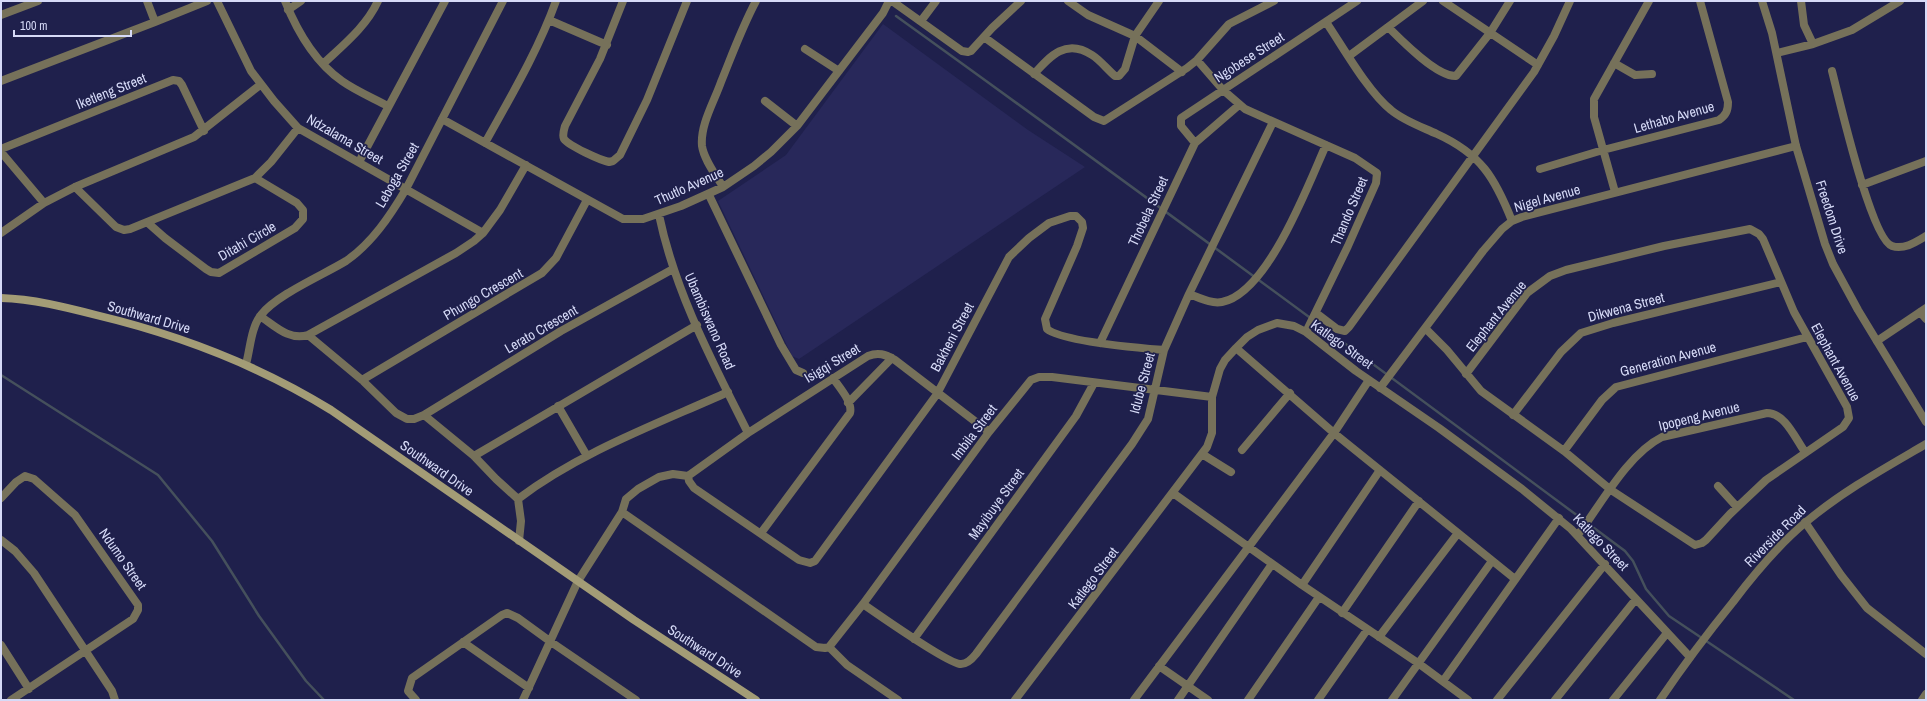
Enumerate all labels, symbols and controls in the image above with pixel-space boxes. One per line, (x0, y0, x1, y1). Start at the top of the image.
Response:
scale bar (14, 12, 131, 38)
text: 100 m (20, 18, 47, 34)
street label: Ngobese Street (1211, 28, 1287, 86)
street label: Iketleng Street (73, 69, 149, 113)
street label: Lethabo Avenue (1632, 97, 1716, 137)
street label: Ndzalama Street (303, 110, 387, 168)
street label: Leboga Street (371, 139, 423, 211)
street label: Thutlo Avenue (652, 163, 726, 209)
street label: Thobela Street (1124, 173, 1172, 249)
street label: Thando Street (1326, 174, 1372, 248)
street label: Freedom Drive (1812, 178, 1852, 256)
street label: Nigel Avenue (1512, 180, 1582, 216)
street label: Ditahi Circle (215, 217, 279, 265)
street label: Phungo Crescent (440, 264, 526, 324)
street label: Ubambiswano Road (681, 270, 739, 372)
street label: Elephant Avenue (1462, 277, 1530, 355)
street label: Dikwena Street (1586, 288, 1666, 326)
street label: Southward Drive (105, 297, 193, 337)
street label: Bakheni Street (926, 299, 978, 375)
street label: Lerato Crescent (501, 301, 581, 357)
street label: Katlego Street (1307, 315, 1377, 373)
street label: Elephant Avenue (1807, 320, 1865, 404)
street label: Generation Avenue (1618, 338, 1718, 380)
street label: Isigqi Street (801, 339, 863, 387)
street label: Idube Street (1125, 350, 1159, 416)
street label: Ipopeng Avenue (1657, 397, 1741, 435)
street label: Imbila Street (947, 401, 1001, 463)
street label: Southward Drive (397, 436, 477, 500)
street label: Mayibuye Street (964, 465, 1028, 543)
street label: Riverside Road (1740, 501, 1810, 571)
street label: Katlego Street (1569, 510, 1633, 574)
street label: Ndumo Street (95, 525, 151, 593)
street label: Katlego Street (1064, 544, 1122, 612)
street label: Southward Drive (664, 620, 746, 682)

